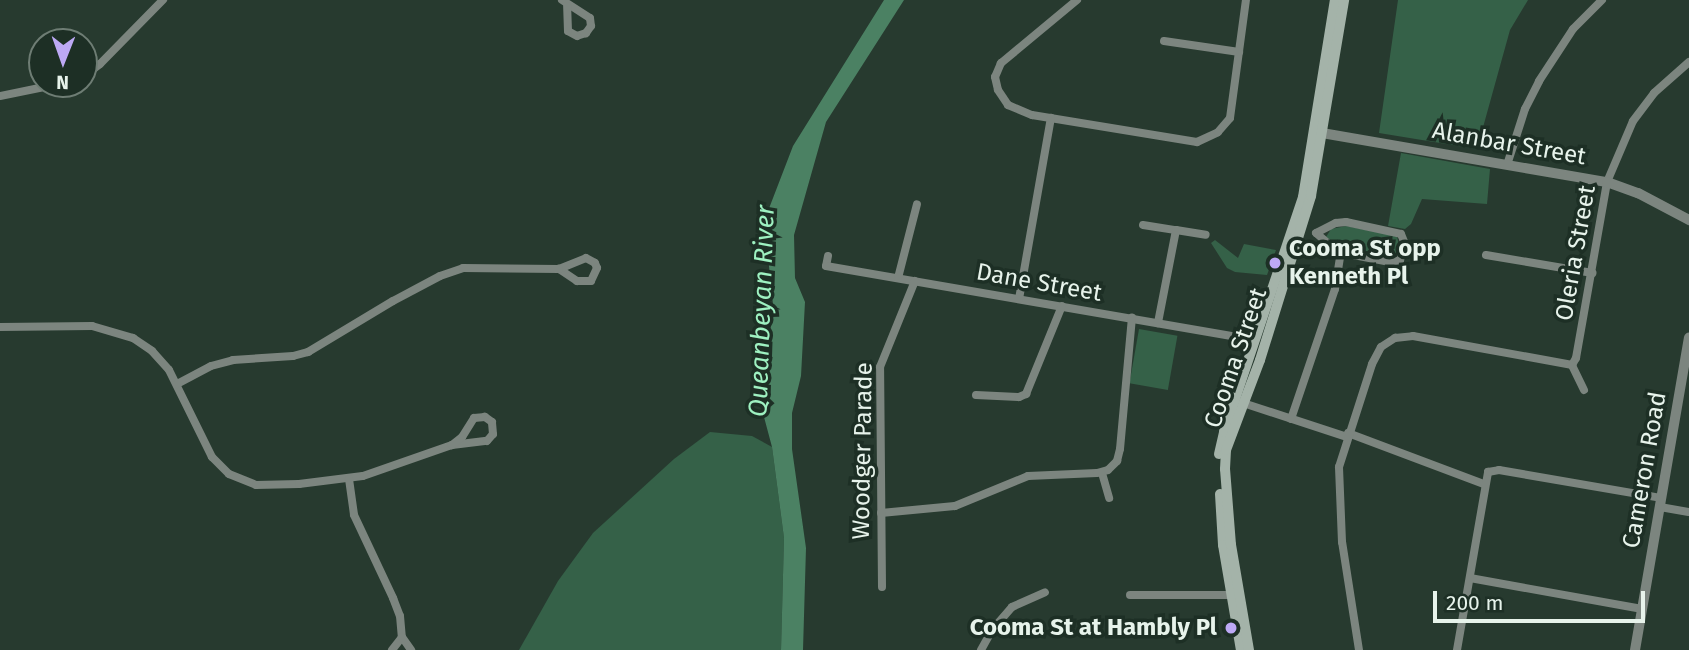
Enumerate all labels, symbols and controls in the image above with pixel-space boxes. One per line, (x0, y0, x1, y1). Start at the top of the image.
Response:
north arrow (28, 28, 98, 98)
text: N (56, 71, 69, 94)
street label: Alanbar Street (1430, 116, 1588, 172)
street label: Oleria Street (1550, 183, 1602, 323)
water label: Queanbeyan River (743, 204, 781, 418)
place label: Cooma St opp Kenneth Pl (1289, 235, 1441, 291)
marker: Cooma St opp Kenneth Pl (1267, 255, 1283, 271)
street label: Dane Street (974, 258, 1104, 308)
street label: Cooma Street (1199, 284, 1273, 432)
street label: Woodger Parade (847, 362, 879, 540)
street label: Cameron Road (1617, 390, 1673, 550)
scale bar (1437, 576, 1649, 620)
text: 200 m (1446, 590, 1503, 616)
place label: Cooma St at Hambly Pl (970, 614, 1217, 642)
marker: Cooma St at Hambly Pl (1223, 620, 1239, 636)

